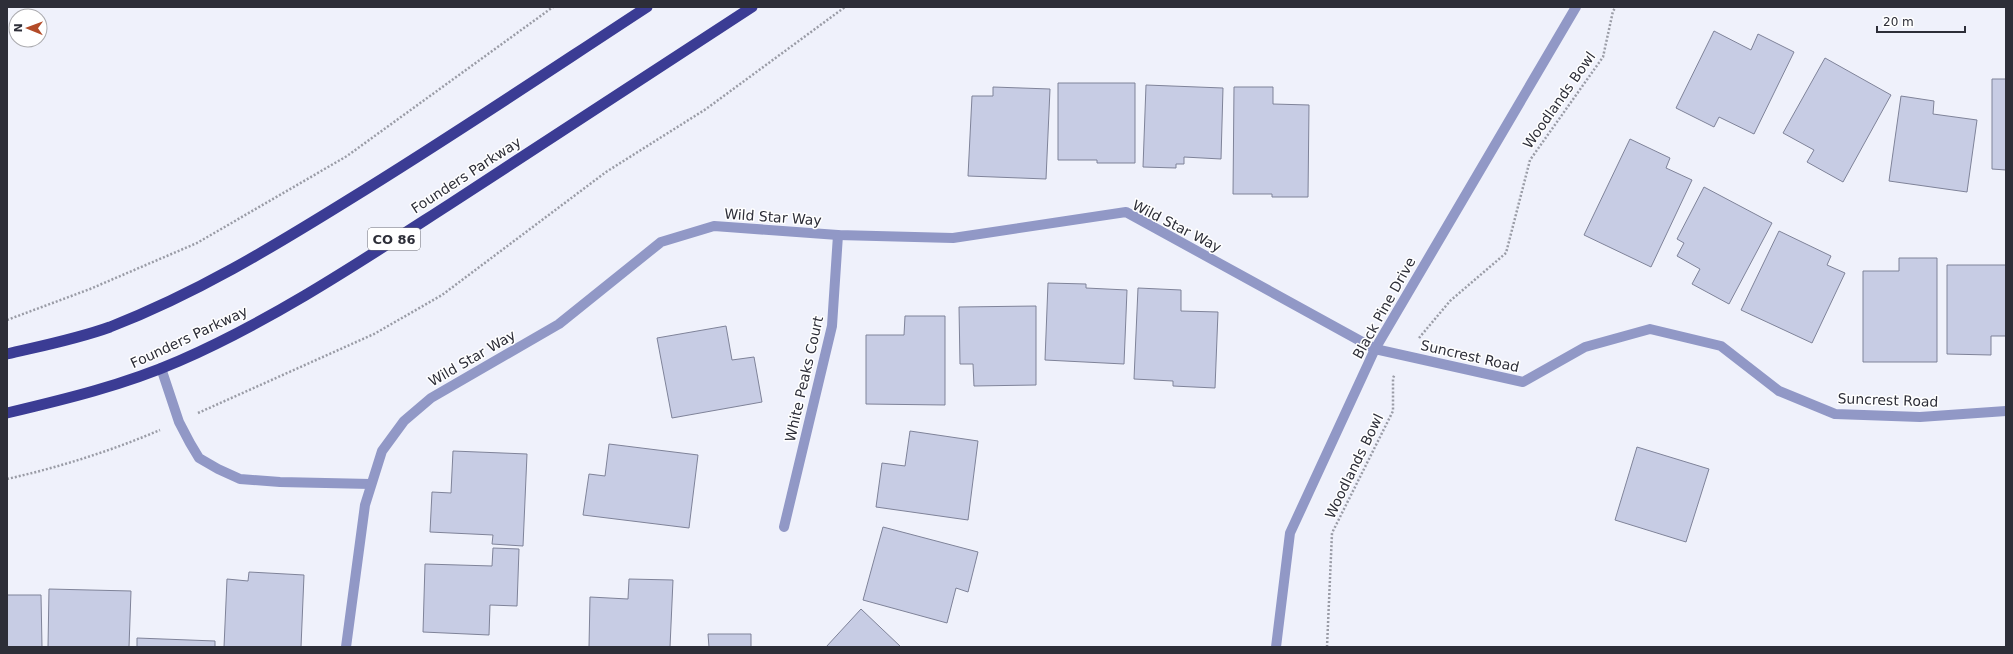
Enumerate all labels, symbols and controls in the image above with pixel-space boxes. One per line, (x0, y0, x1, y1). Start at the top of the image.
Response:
north arrow (8, 8, 48, 48)
scale bar (1877, 8, 1965, 34)
text: 20 m (1883, 15, 1914, 29)
text: N (12, 23, 25, 33)
street label: Woodlands Bowl (1520, 49, 1598, 151)
street label: Founders Parkway (408, 134, 524, 216)
street label: Wild Star Way (1130, 197, 1224, 255)
street label: Wild Star Way (724, 206, 822, 228)
road number: CO 86 (368, 228, 420, 250)
street label: Black Pine Drive (1349, 254, 1419, 362)
street label: Founders Parkway (128, 303, 250, 371)
street label: White Peaks Court (782, 314, 826, 443)
street label: Wild Star Way (426, 327, 518, 389)
street label: Suncrest Road (1419, 337, 1521, 375)
street label: Suncrest Road (1837, 390, 1939, 410)
street label: Woodlands Bowl (1322, 411, 1386, 521)

